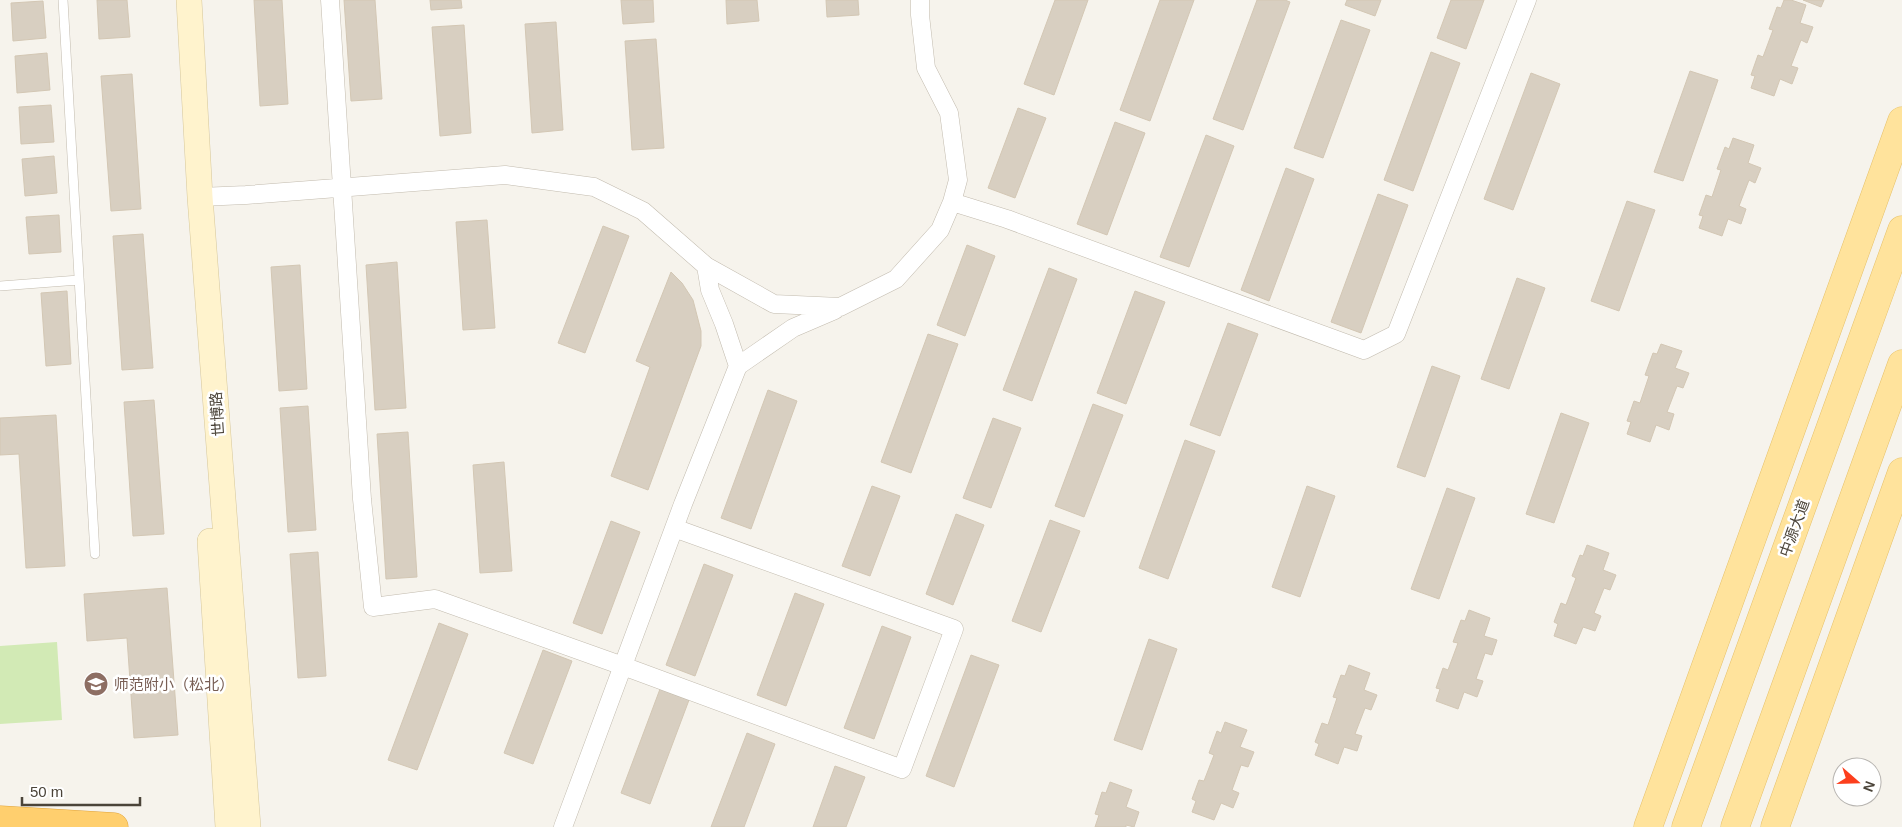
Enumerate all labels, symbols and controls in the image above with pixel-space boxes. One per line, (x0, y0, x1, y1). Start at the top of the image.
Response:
street label: 世博路 (207, 391, 227, 437)
street label: 中源大道 (1776, 497, 1812, 559)
school or university icon: 师范附小（松北） (83, 671, 109, 697)
place label: 师范附小（松北） (114, 676, 234, 693)
north arrow (1832, 757, 1882, 807)
scale bar (22, 774, 140, 806)
text: N (1860, 779, 1878, 794)
text: 50 m (30, 783, 63, 800)

